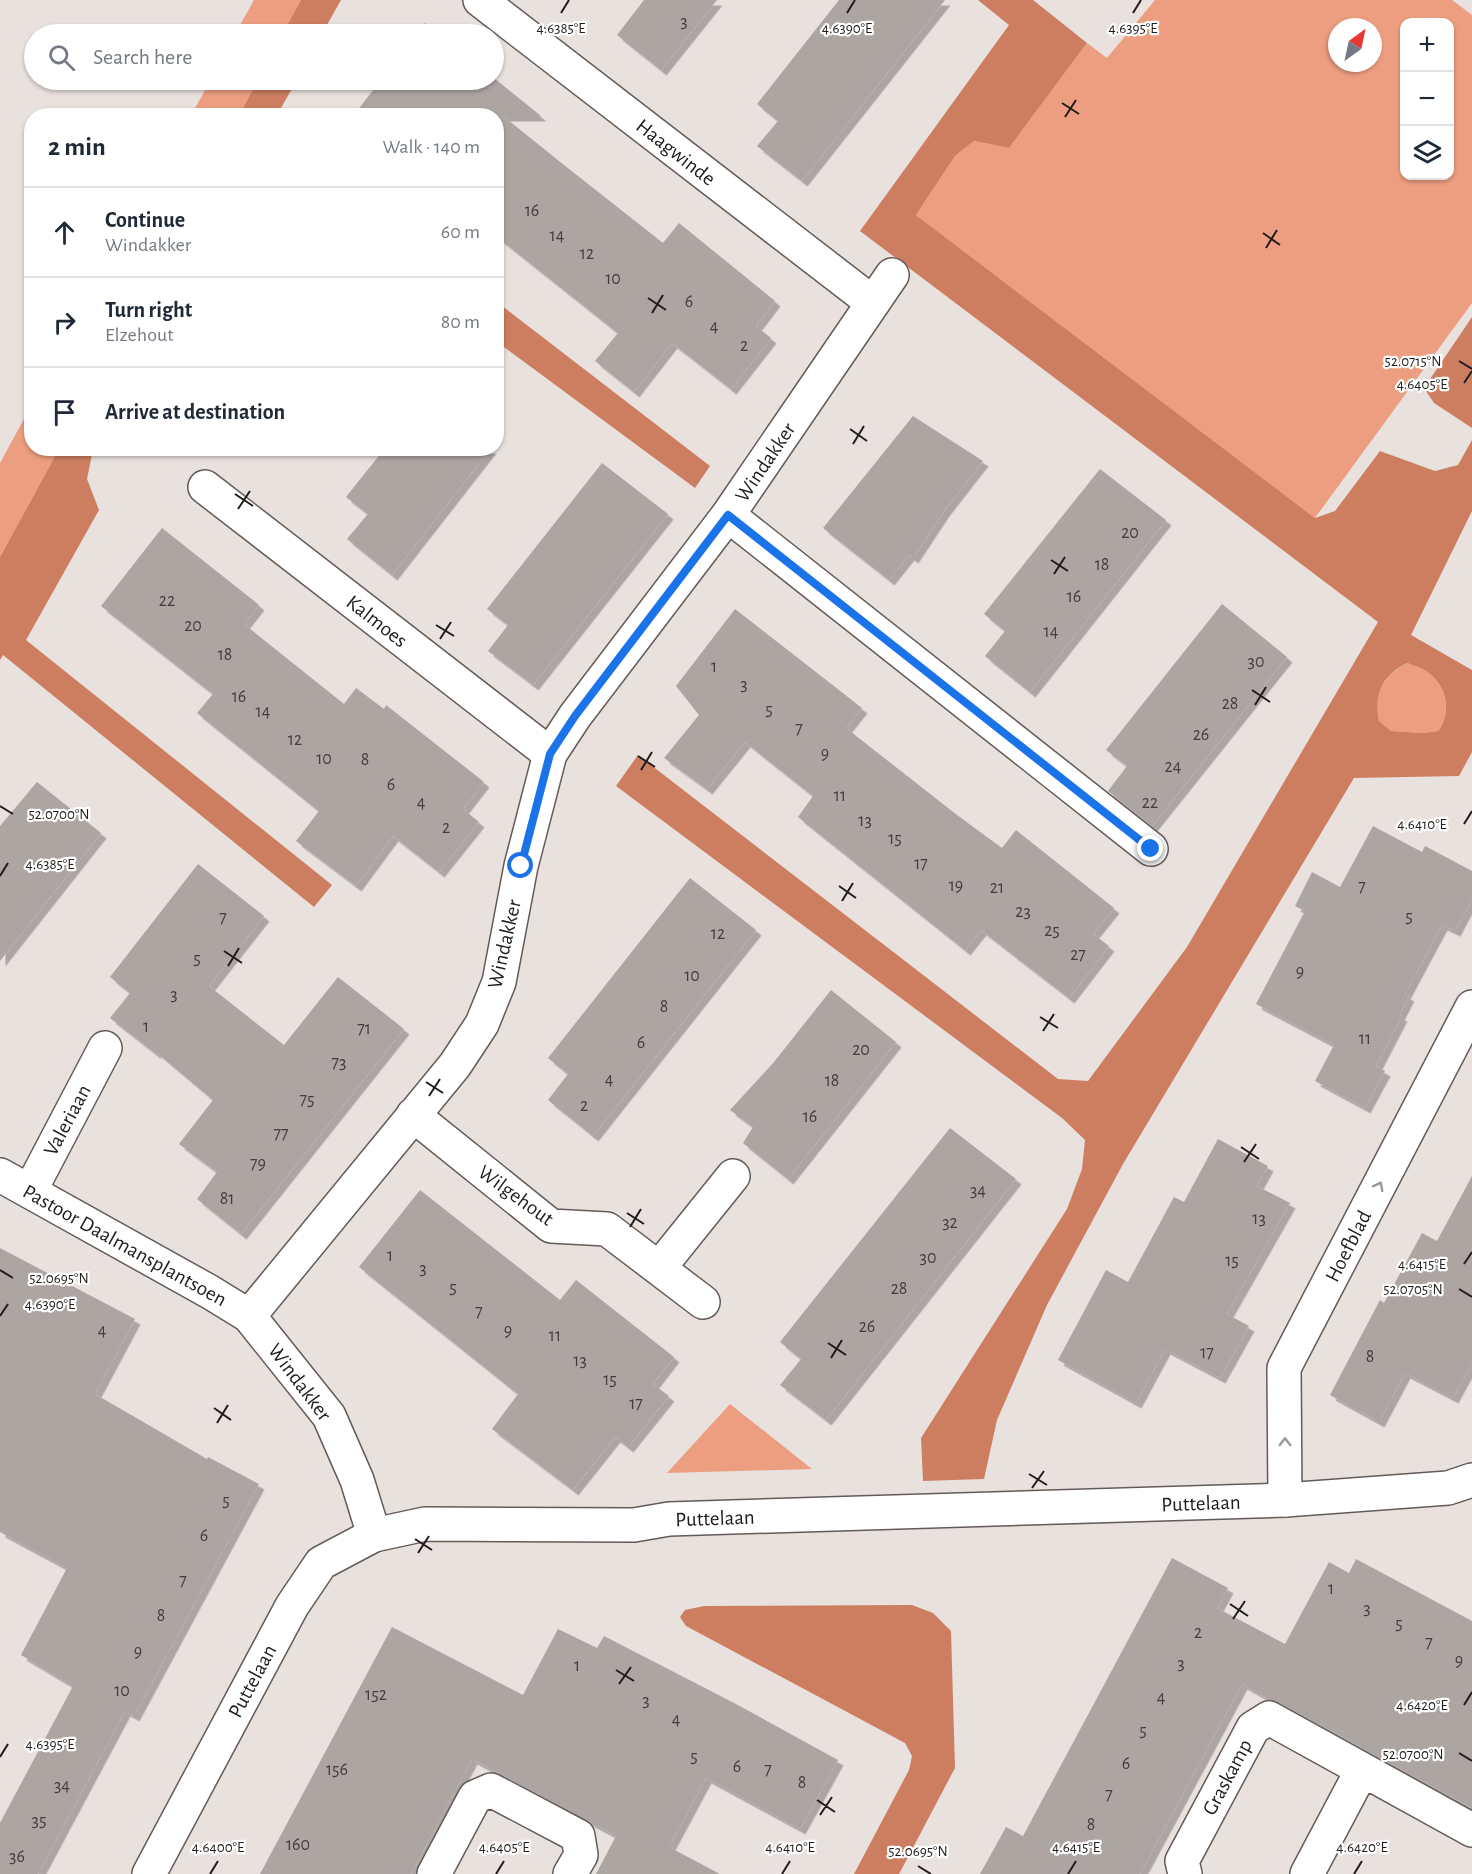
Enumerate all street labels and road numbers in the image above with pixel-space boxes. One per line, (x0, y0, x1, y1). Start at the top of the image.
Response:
street label: Haagwinde (632, 115, 719, 190)
street label: Windakker (731, 419, 800, 506)
street label: Kalmoes (342, 591, 411, 651)
street label: Windakker (484, 897, 525, 991)
street label: Valeriaan (40, 1081, 95, 1159)
street label: Wilgehout (474, 1161, 558, 1230)
street label: Pastoor Daalmansplantsoen (19, 1181, 230, 1310)
street label: Hoefblad (1322, 1207, 1375, 1285)
street label: Windakker (264, 1340, 335, 1425)
street label: Puttelaan (1161, 1492, 1241, 1515)
street label: Puttelaan (675, 1507, 755, 1530)
street label: Puttelaan (225, 1641, 280, 1721)
street label: Graskamp (1199, 1736, 1256, 1819)

